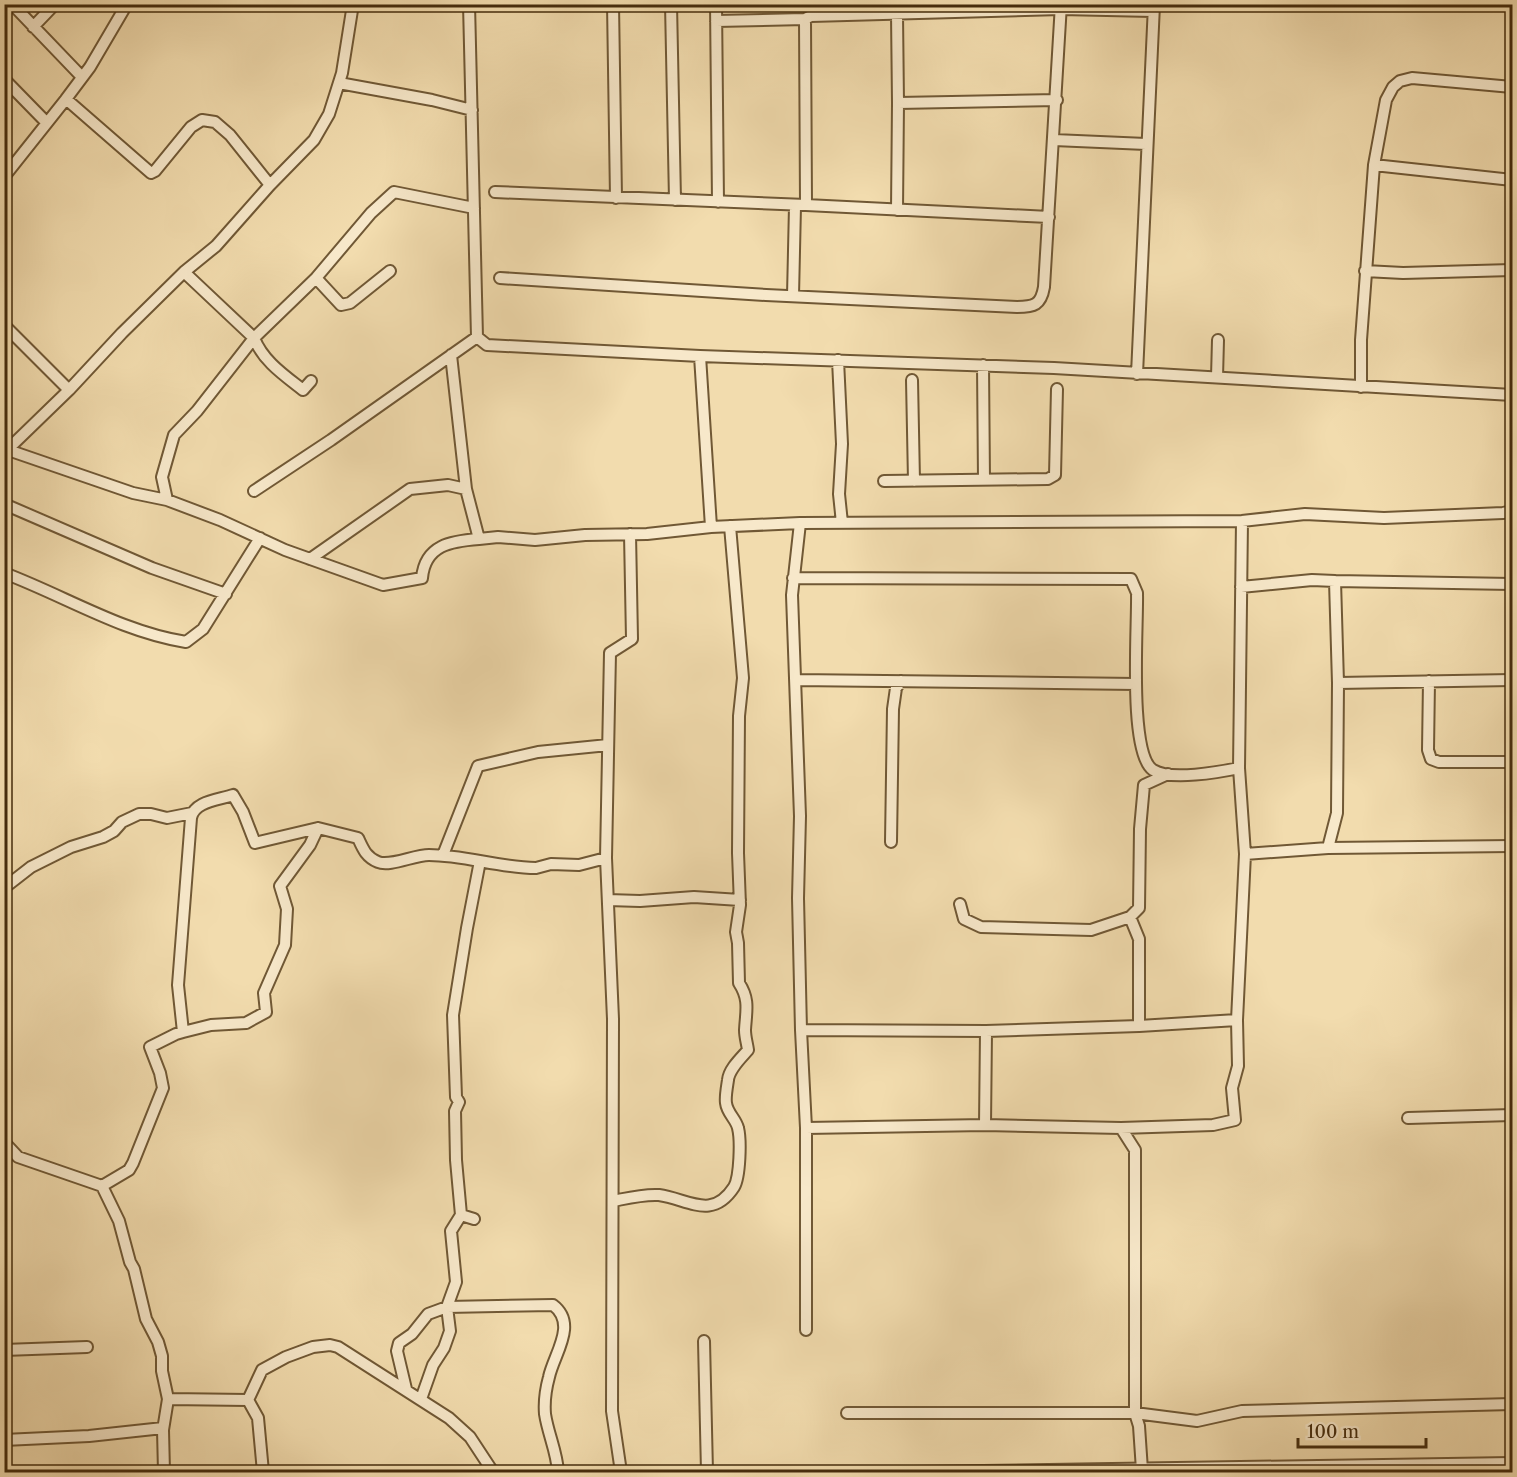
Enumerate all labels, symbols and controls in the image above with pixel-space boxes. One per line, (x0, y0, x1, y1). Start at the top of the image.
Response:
scale bar (1298, 1411, 1426, 1449)
text: 100 m (1307, 1421, 1359, 1443)

